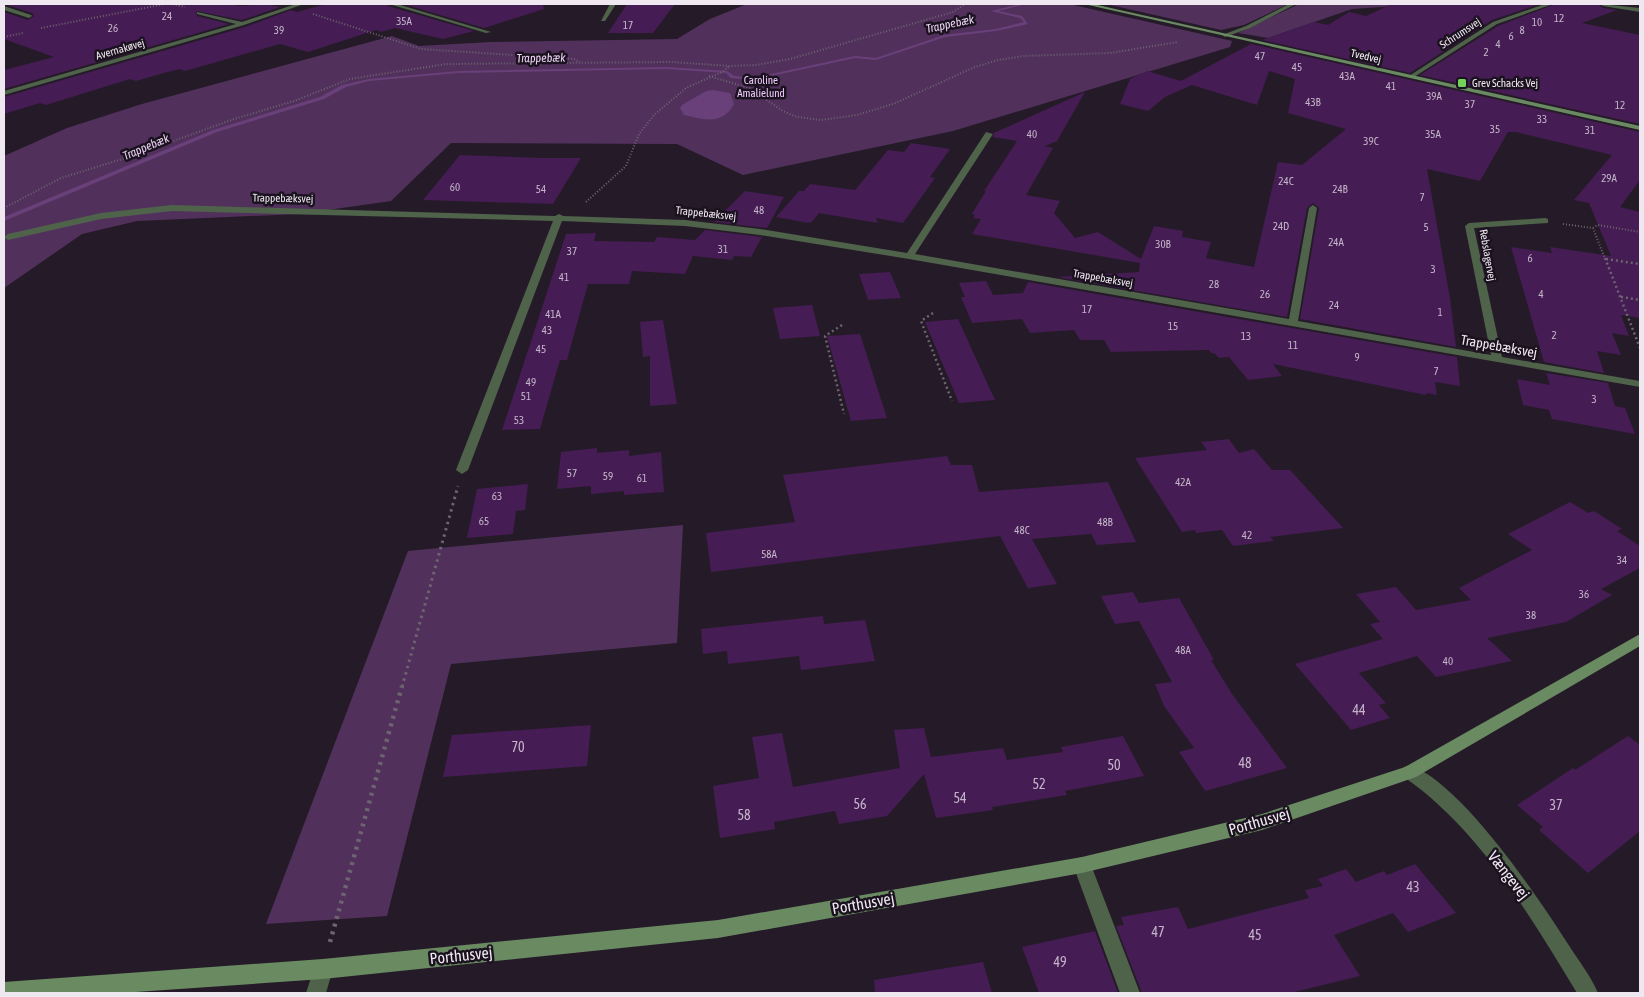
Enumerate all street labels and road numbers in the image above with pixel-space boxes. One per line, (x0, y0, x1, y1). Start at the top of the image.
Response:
street label: Schrumsvej (1437, 15, 1483, 51)
street label: Avernakøvej (94, 36, 146, 62)
street label: Tvedvej (1350, 47, 1382, 65)
street label: Trappebæksvej (253, 191, 313, 205)
street label: Trappebæksvej (675, 204, 737, 222)
street label: Rebslagervej (1478, 228, 1498, 282)
street label: Trappebæksvej (1072, 267, 1134, 289)
street label: Trappebæksvej (1460, 331, 1538, 361)
street label: Porthusvej (1226, 804, 1292, 839)
street label: Vængevej (1484, 847, 1534, 903)
street label: Porthusvej (830, 889, 896, 918)
street label: Porthusvej (429, 943, 493, 968)

